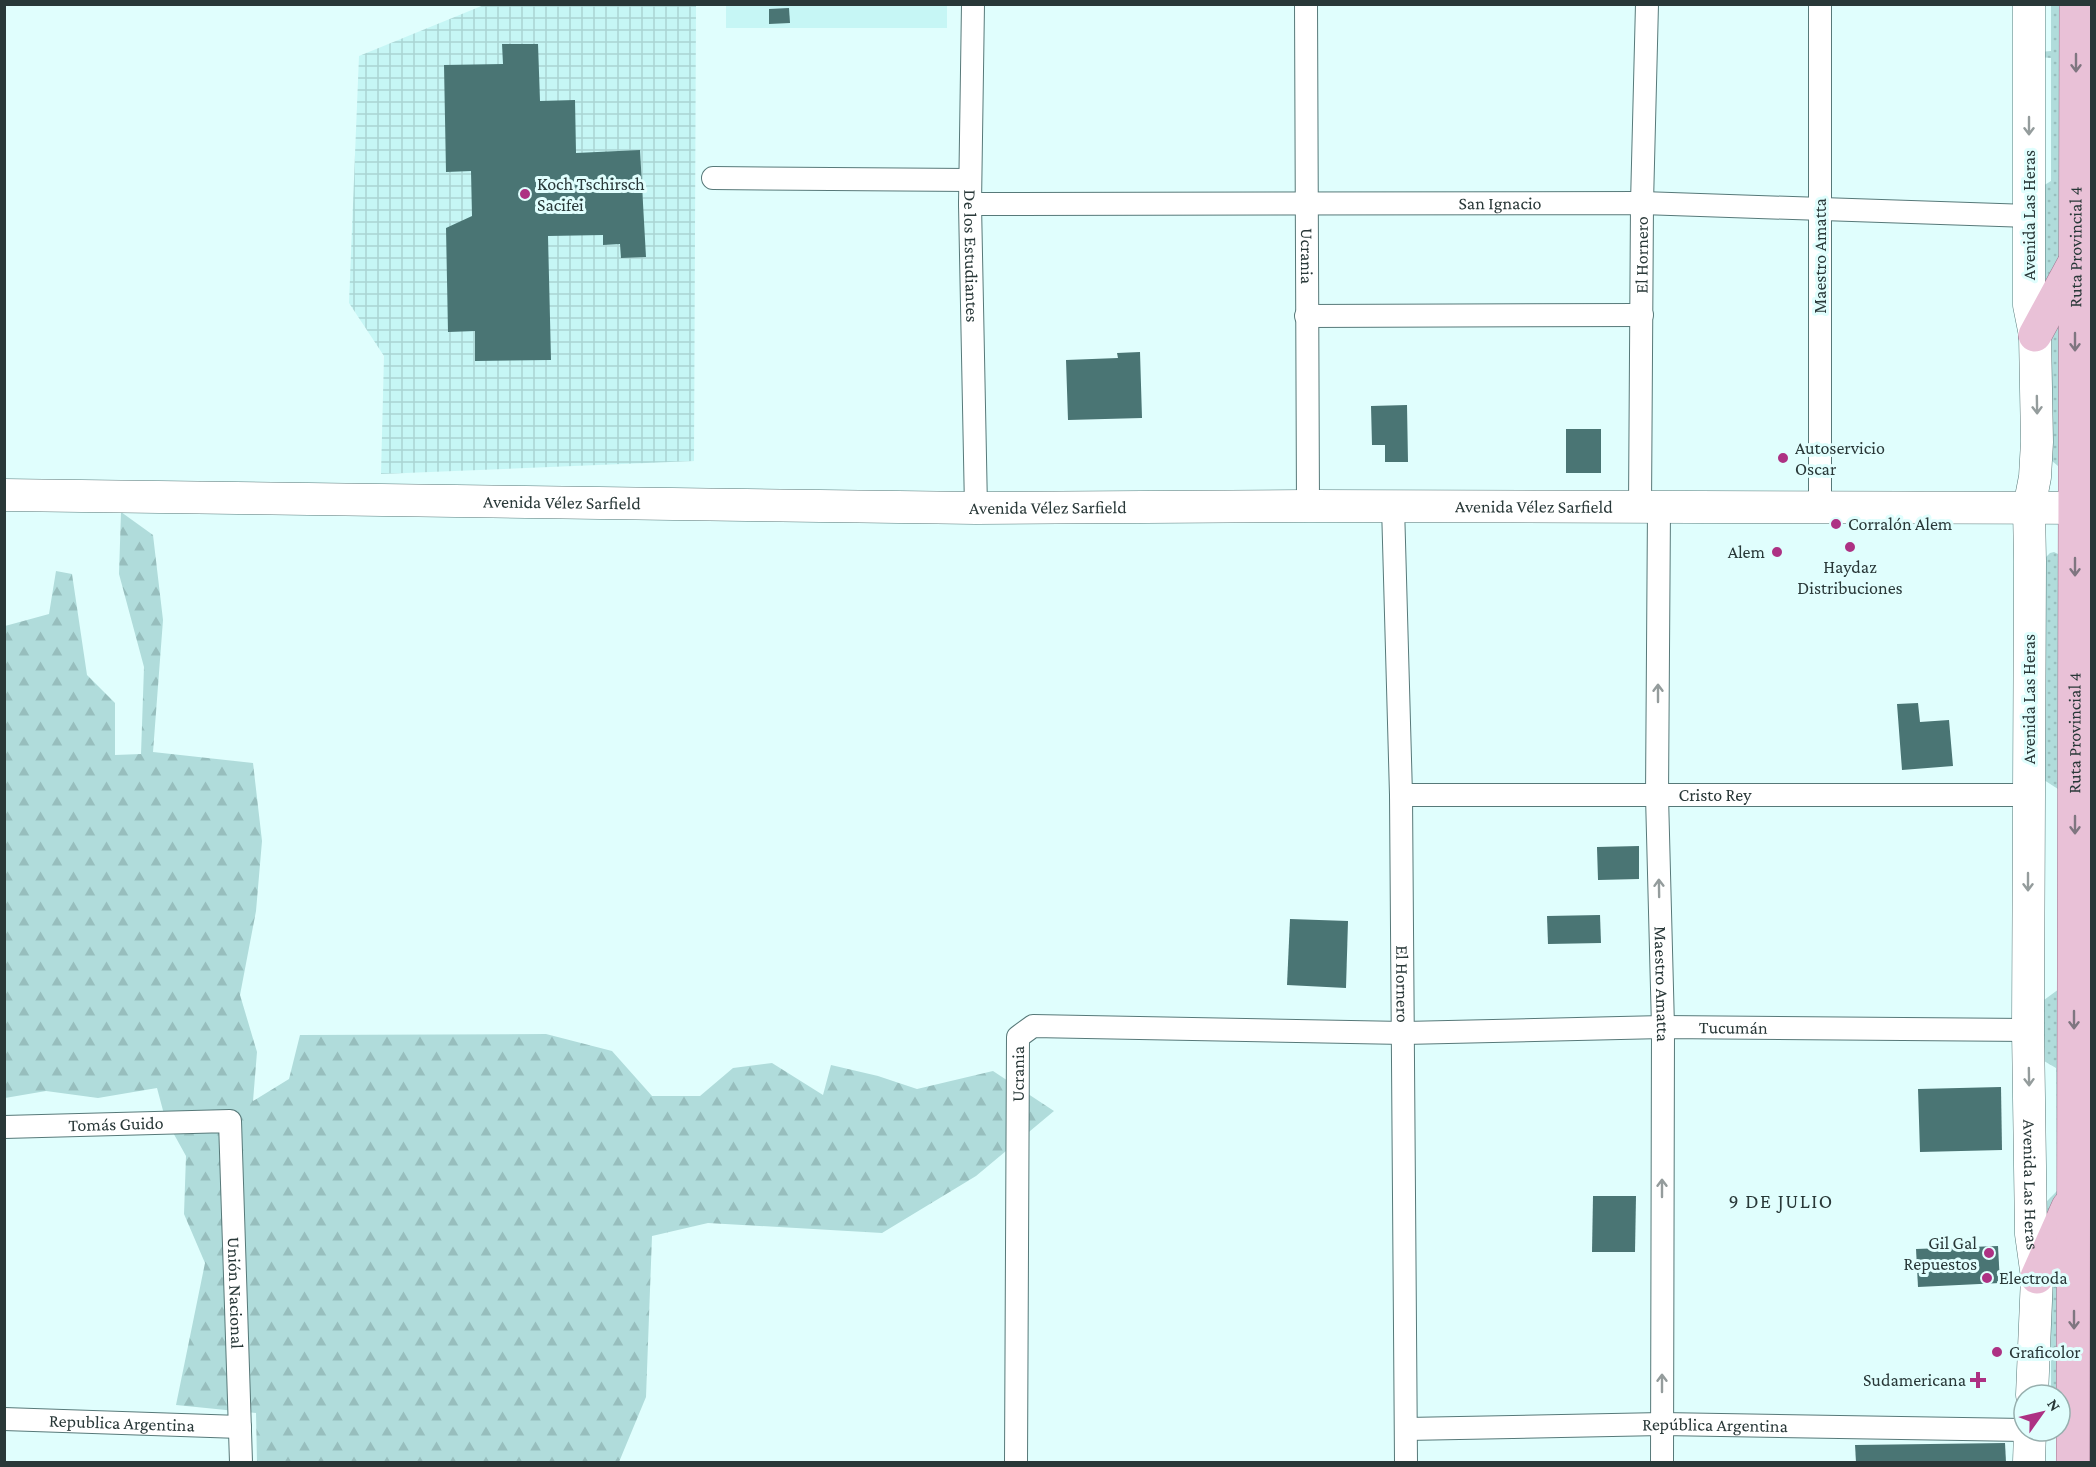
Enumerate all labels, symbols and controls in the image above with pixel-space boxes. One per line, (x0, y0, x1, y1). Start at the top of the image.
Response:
one-way arrow (2070, 52, 2082, 72)
one-way arrow (2023, 115, 2035, 135)
street label: Avenida Las Heras (2019, 150, 2039, 280)
place label: Koch Tschirsch Sacifei (537, 174, 645, 215)
street label: Ruta Provincial 4 (2065, 186, 2086, 308)
marker: Koch Tschirsch Sacifei (518, 187, 532, 201)
street label: De los Estudiantes (960, 189, 982, 323)
street label: San Ignacio (1458, 193, 1542, 213)
street label: Maestro Amatta (1810, 198, 1830, 314)
street label: El Hornero (1631, 216, 1652, 294)
street label: Ucrania (1297, 228, 1317, 284)
one-way arrow (2069, 331, 2081, 351)
one-way arrow (2031, 394, 2042, 414)
place label: Autoservicio Oscar (1795, 438, 1885, 479)
marker: Autoservicio Oscar (1776, 451, 1790, 465)
street label: Avenida Vélez Sarfield (483, 491, 641, 514)
street label: Avenida Vélez Sarfield (1455, 496, 1613, 517)
street label: Avenida Vélez Sarfield (969, 497, 1127, 518)
place label: Corralón Alem (1848, 514, 1953, 534)
marker: Corralón Alem (1829, 517, 1843, 531)
marker: Haydaz Distribuciones (1843, 540, 1857, 554)
place label: Alem (1728, 542, 1766, 562)
marker: Alem (1770, 545, 1784, 559)
one-way arrow (2069, 556, 2081, 576)
place label: Haydaz Distribuciones (1797, 557, 1903, 598)
street label: Avenida Las Heras (2019, 634, 2039, 764)
street label: Ruta Provincial 4 (2064, 672, 2085, 794)
one-way arrow (1652, 684, 1664, 704)
street label: Cristo Rey (1679, 785, 1752, 805)
one-way arrow (2069, 814, 2080, 834)
one-way arrow (2022, 871, 2034, 891)
one-way arrow (1654, 879, 1665, 899)
street label: Maestro Amatta (1650, 926, 1673, 1042)
street label: El Hornero (1392, 945, 1413, 1023)
one-way arrow (2068, 1009, 2080, 1029)
street label: Tucumán (1699, 1017, 1768, 1038)
street label: Ucrania (1008, 1046, 1028, 1102)
one-way arrow (2023, 1066, 2035, 1086)
street label: Tomás Guido (68, 1113, 164, 1135)
street label: Avenida Las Heras (2019, 1119, 2043, 1251)
one-way arrow (1656, 1179, 1668, 1199)
district label: 9 DE JULIO (1728, 1190, 1834, 1213)
place label: Gil Gal Repuestos (1904, 1233, 1977, 1274)
street label: Unión Nacional (224, 1237, 247, 1349)
marker: Gil Gal Repuestos (1982, 1246, 1996, 1260)
place label: Electroda (1999, 1268, 2068, 1288)
marker: Electroda (1980, 1271, 1994, 1285)
one-way arrow (2068, 1309, 2080, 1329)
place label: Graficolor (2009, 1342, 2081, 1362)
marker: Graficolor (1990, 1345, 2004, 1359)
place label: Sudamericana (1863, 1370, 1966, 1390)
marker: Sudamericana (1971, 1373, 1985, 1387)
one-way arrow (1656, 1374, 1668, 1394)
north arrow (2012, 1383, 2072, 1443)
text: N (2044, 1396, 2064, 1414)
street label: Republica Argentina (49, 1411, 195, 1435)
street label: República Argentina (1642, 1414, 1788, 1436)

